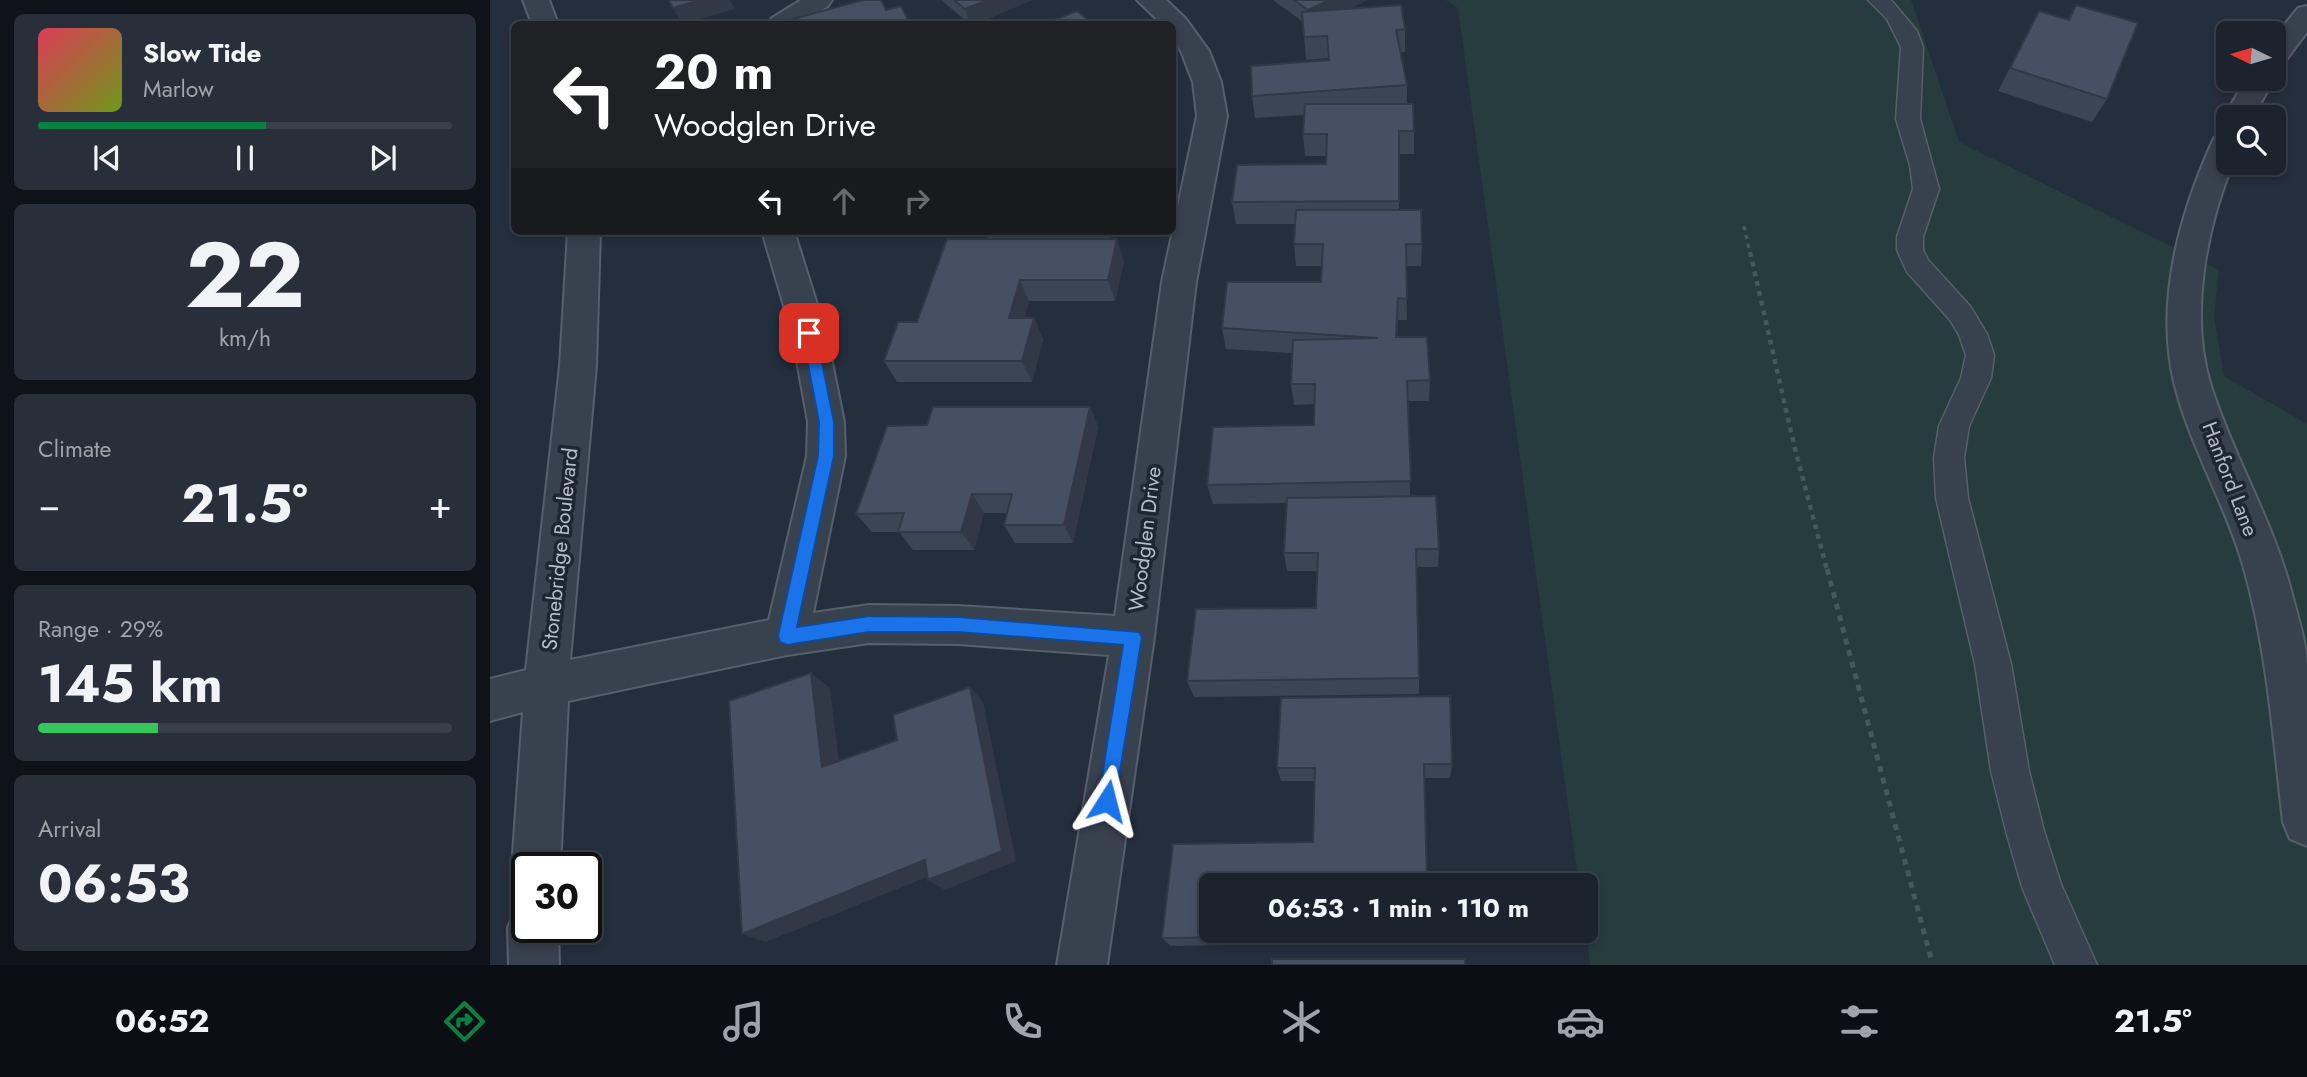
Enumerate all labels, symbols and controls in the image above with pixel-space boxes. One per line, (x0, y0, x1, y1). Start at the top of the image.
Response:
north arrow (2216, 21, 2286, 91)
map controls (2216, 21, 2286, 175)
text: Slow Tide (143, 34, 262, 72)
text: 20 m (654, 37, 773, 107)
icon: left (539, 49, 630, 140)
text: Marlow (143, 72, 214, 106)
text: Woodglen Drive (654, 102, 876, 148)
button: search (2216, 105, 2286, 175)
icon: previous (88, 139, 126, 177)
icon: pause (226, 139, 264, 177)
icon: next (364, 139, 402, 177)
icon: left (752, 182, 790, 220)
icon: ahead (825, 182, 863, 220)
icon: right (898, 182, 936, 220)
text: 22 (185, 210, 305, 341)
pin (779, 303, 839, 363)
icon: arrive (790, 314, 828, 352)
text: km/h (219, 321, 271, 355)
street label: Hanford Lane (2194, 417, 2266, 541)
text: Climate (38, 432, 111, 466)
street label: Stonebridge Boulevard (534, 446, 586, 652)
street label: Woodglen Drive (1121, 465, 1169, 613)
text: 21.5° (181, 466, 308, 542)
text: − (38, 477, 60, 532)
text: + (429, 477, 452, 532)
text: Range · 29% (38, 612, 163, 646)
text: 145 km (38, 646, 223, 722)
position arrow (1070, 764, 1144, 838)
text: Arrival (38, 812, 101, 846)
text: 06:53 (38, 846, 190, 922)
speed limit sign: 30 (511, 852, 602, 943)
text: 06:53 · 1 min · 110 m (1268, 889, 1529, 927)
icon: directions (440, 997, 489, 1046)
icon: music (719, 997, 768, 1046)
icon: phone (998, 997, 1047, 1046)
icon: climate (1277, 997, 1326, 1046)
icon: car (1556, 997, 1605, 1046)
icon: filters (1835, 997, 1884, 1046)
text: 06:52 (115, 998, 210, 1044)
text: 21.5° (2114, 998, 2192, 1044)

